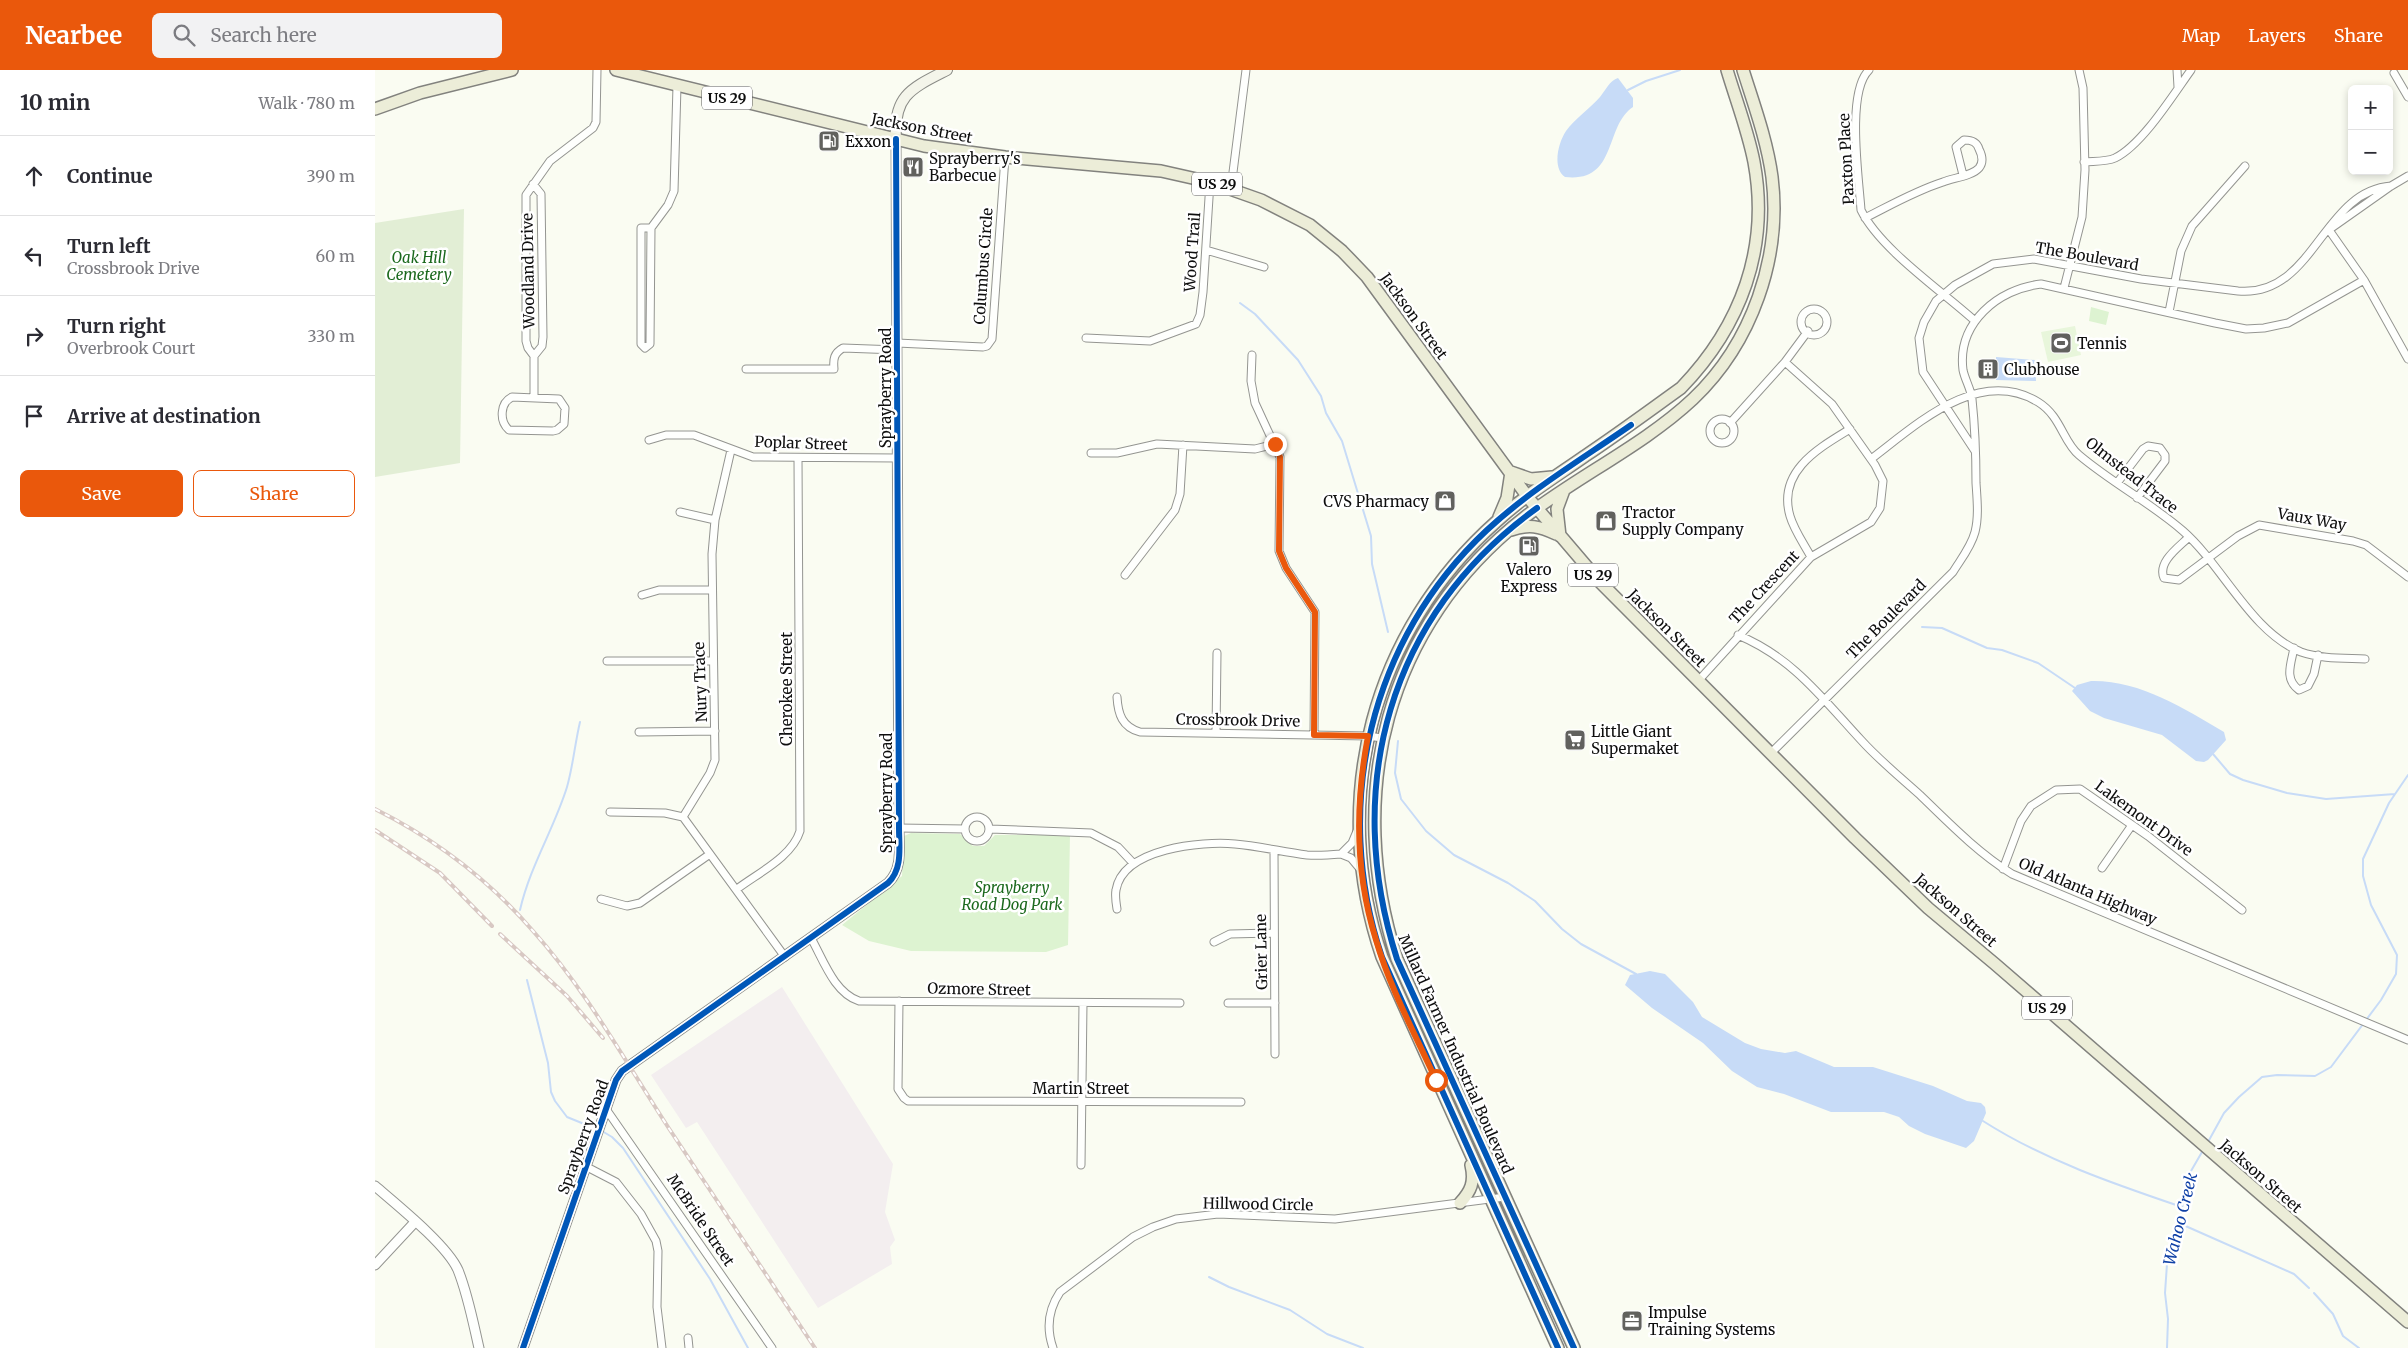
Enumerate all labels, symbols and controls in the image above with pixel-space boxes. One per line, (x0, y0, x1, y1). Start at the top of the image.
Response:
search box (152, 13, 502, 58)
text: Nearbee (25, 20, 122, 51)
icon: search (170, 21, 198, 49)
text: Search here (210, 23, 317, 47)
text: Map (2182, 24, 2220, 47)
text: Layers (2248, 24, 2306, 47)
text: Share (2334, 24, 2383, 47)
map controls (2348, 85, 2393, 175)
button: + (2348, 85, 2393, 130)
road number: US 29 (702, 86, 752, 110)
text: 10 min (20, 89, 90, 116)
text: Walk · 780 m (258, 93, 355, 113)
street label: Jackson Street (869, 109, 974, 147)
street label: Paxton Place (1834, 112, 1858, 205)
fuel station icon: Exxon (817, 129, 841, 153)
button: − (2348, 130, 2393, 175)
place label: Exxon (845, 132, 891, 151)
place label: Sprayberry's Barbecue (929, 149, 1021, 185)
restaurant icon: Sprayberry's Barbecue (901, 155, 925, 179)
icon: ahead (20, 162, 48, 190)
text: Continue (67, 164, 153, 188)
text: 390 m (307, 166, 355, 186)
road number: US 29 (1192, 172, 1242, 196)
street label: Columbus Circle (969, 207, 997, 325)
street label: Wood Trail (1180, 211, 1204, 293)
street label: Woodland Drive (517, 213, 539, 330)
text: Turn left (67, 234, 151, 258)
street label: The Boulevard (2034, 238, 2140, 274)
icon: left (20, 242, 48, 270)
text: 60 m (315, 246, 355, 266)
park label: Oak Hill Cemetery (386, 248, 452, 284)
text: Crossbrook Drive (67, 258, 200, 278)
street label: Jackson Street (1376, 268, 1452, 363)
text: Turn right (67, 314, 166, 338)
icon: right (20, 322, 48, 350)
text: 330 m (308, 326, 355, 346)
street label: Sprayberry Road (876, 328, 895, 448)
sports icon: Tennis (2049, 331, 2073, 355)
place label: Tennis (2077, 334, 2127, 353)
text: Overbrook Court (67, 338, 195, 358)
building icon: Clubhouse (1976, 357, 2000, 381)
place label: Clubhouse (2004, 360, 2080, 379)
icon: arrive (20, 402, 48, 430)
text: Arrive at destination (67, 404, 261, 428)
street label: Poplar Street (754, 432, 848, 454)
route end (1264, 433, 1287, 456)
street label: Olmstead Trace (2082, 433, 2182, 517)
button: Save (20, 470, 183, 517)
button: Share (193, 470, 355, 517)
shop icon: CVS Pharmacy (1433, 489, 1457, 513)
place label: CVS Pharmacy (1323, 492, 1429, 511)
place label: Tractor Supply Company (1622, 503, 1744, 539)
street label: Vaux Way (2275, 503, 2348, 534)
shop icon: Tractor Supply Company (1594, 509, 1618, 533)
fuel station icon: Valero Express (1517, 534, 1541, 558)
street label: The Crescent (1725, 546, 1803, 628)
place label: Valero Express (1501, 560, 1557, 596)
road number: US 29 (1568, 564, 1618, 586)
street label: The Boulevard (1842, 575, 1930, 663)
street label: Jackson Street (1623, 584, 1710, 671)
street label: Cherokee Street (777, 632, 796, 746)
street label: Nury Trace (689, 641, 711, 722)
street label: Crossbrook Drive (1176, 709, 1300, 731)
place label: Little Giant Supermaket (1591, 722, 1679, 758)
supermarket icon: Little Giant Supermaket (1563, 728, 1587, 752)
street label: Sprayberry Road (877, 733, 896, 853)
street label: Lakemont Drive (2091, 776, 2197, 860)
street label: Old Atlanta Highway (2016, 853, 2160, 929)
street label: Jackson Street (1910, 869, 2001, 951)
park label: Sprayberry Road Dog Park (961, 878, 1063, 914)
street label: Grier Lane (1251, 914, 1271, 990)
street label: Millard Farmer Industrial Boulevard (1394, 931, 1518, 1177)
street label: Ozmore Street (927, 979, 1031, 999)
road number: US 29 (2022, 996, 2072, 1020)
route start (1425, 1069, 1448, 1092)
street label: Sprayberry Road (553, 1077, 613, 1197)
street label: Martin Street (1033, 1079, 1130, 1098)
street label: Jackson Street (2215, 1135, 2306, 1217)
street label: McBride Street (663, 1170, 739, 1270)
water label: Wahoo Creek (2159, 1170, 2201, 1268)
street label: Hillwood Circle (1203, 1194, 1313, 1214)
place label: Impulse Training Systems (1648, 1303, 1775, 1339)
office icon: Impulse Training Systems (1620, 1309, 1644, 1333)

